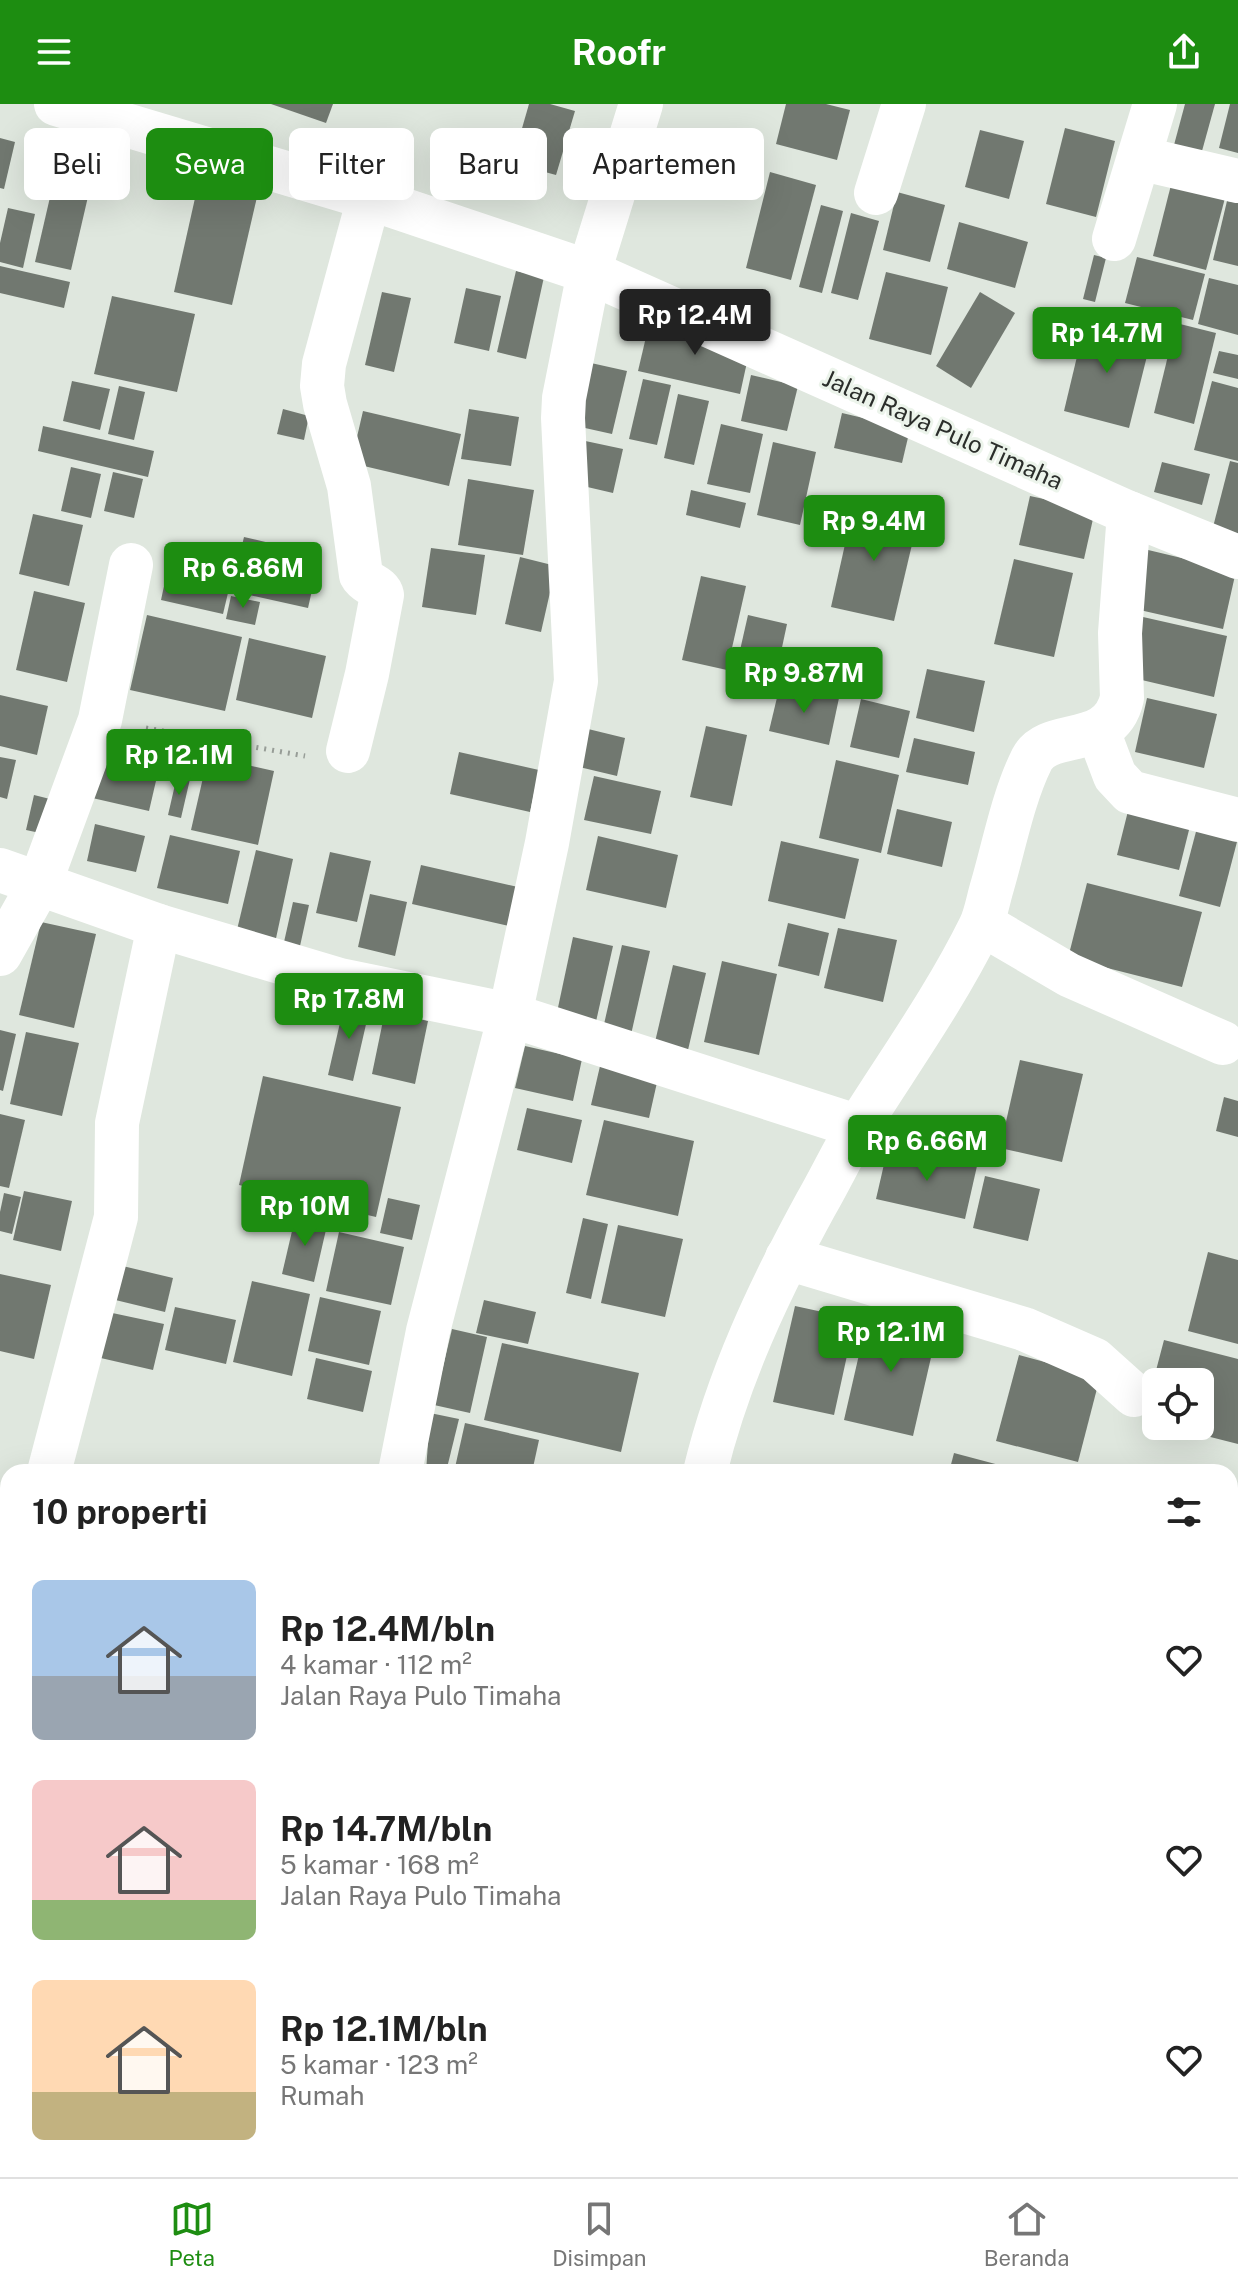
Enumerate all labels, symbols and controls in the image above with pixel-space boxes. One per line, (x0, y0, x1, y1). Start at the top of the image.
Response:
icon: menu (32, 30, 76, 74)
icon: share (1162, 30, 1206, 74)
text: Roofr (572, 31, 666, 73)
chip: Beli (24, 128, 130, 200)
chip: Sewa (146, 128, 273, 200)
chip: Filter (289, 128, 414, 200)
chip: Baru (430, 128, 547, 200)
chip: Apartemen (563, 128, 764, 200)
pin: Rp 12.4M (612, 289, 778, 357)
text: Rp 12.4M (637, 299, 753, 330)
pin: Rp 14.7M (1024, 307, 1190, 375)
text: Rp 14.7M (1051, 317, 1163, 348)
street label: Jalan Raya Pulo Timaha (819, 363, 1067, 495)
pin: Rp 9.4M (800, 495, 948, 563)
text: Rp 9.4M (822, 505, 926, 536)
pin: Rp 6.86M (160, 542, 326, 610)
text: Rp 6.86M (182, 552, 304, 583)
pin: Rp 9.87M (721, 647, 887, 715)
text: Rp 9.87M (744, 657, 864, 688)
pin: Rp 12.1M (96, 729, 262, 797)
text: Rp 12.1M (124, 739, 234, 770)
pin: Rp 17.8M (266, 973, 432, 1041)
text: Rp 17.8M (293, 983, 405, 1014)
pin: Rp 6.66M (844, 1115, 1010, 1183)
text: Rp 6.66M (866, 1125, 988, 1156)
pin: Rp 10M (240, 1180, 370, 1248)
text: Rp 10M (259, 1190, 351, 1221)
pin: Rp 12.1M (808, 1306, 974, 1374)
text: Rp 12.1M (836, 1316, 946, 1347)
map controls (1142, 1368, 1214, 1440)
button: locate (1142, 1368, 1214, 1440)
icon: filters (1162, 1490, 1206, 1534)
text: 10 properti (32, 1492, 208, 1532)
text: Rp 12.4M/bln (280, 1609, 495, 1649)
icon: home (96, 1612, 192, 1708)
icon: heart (1162, 1638, 1206, 1682)
text: 4 kamar · 112 m² (280, 1649, 472, 1680)
text: Jalan Raya Pulo Timaha (280, 1680, 561, 1711)
text: Rp 14.7M/bln (280, 1809, 492, 1849)
icon: home (96, 1812, 192, 1908)
icon: heart (1162, 1838, 1206, 1882)
text: 5 kamar · 168 m² (280, 1849, 479, 1880)
text: Jalan Raya Pulo Timaha (280, 1880, 561, 1911)
text: Rp 12.1M/bln (280, 2009, 488, 2049)
icon: home (96, 2012, 192, 2108)
icon: heart (1162, 2038, 1206, 2082)
text: 5 kamar · 123 m² (280, 2049, 478, 2080)
text: Rumah (280, 2080, 364, 2111)
tab: Peta (169, 2197, 215, 2271)
tab: Disimpan (552, 2197, 647, 2271)
tab: Beranda (984, 2197, 1069, 2271)

